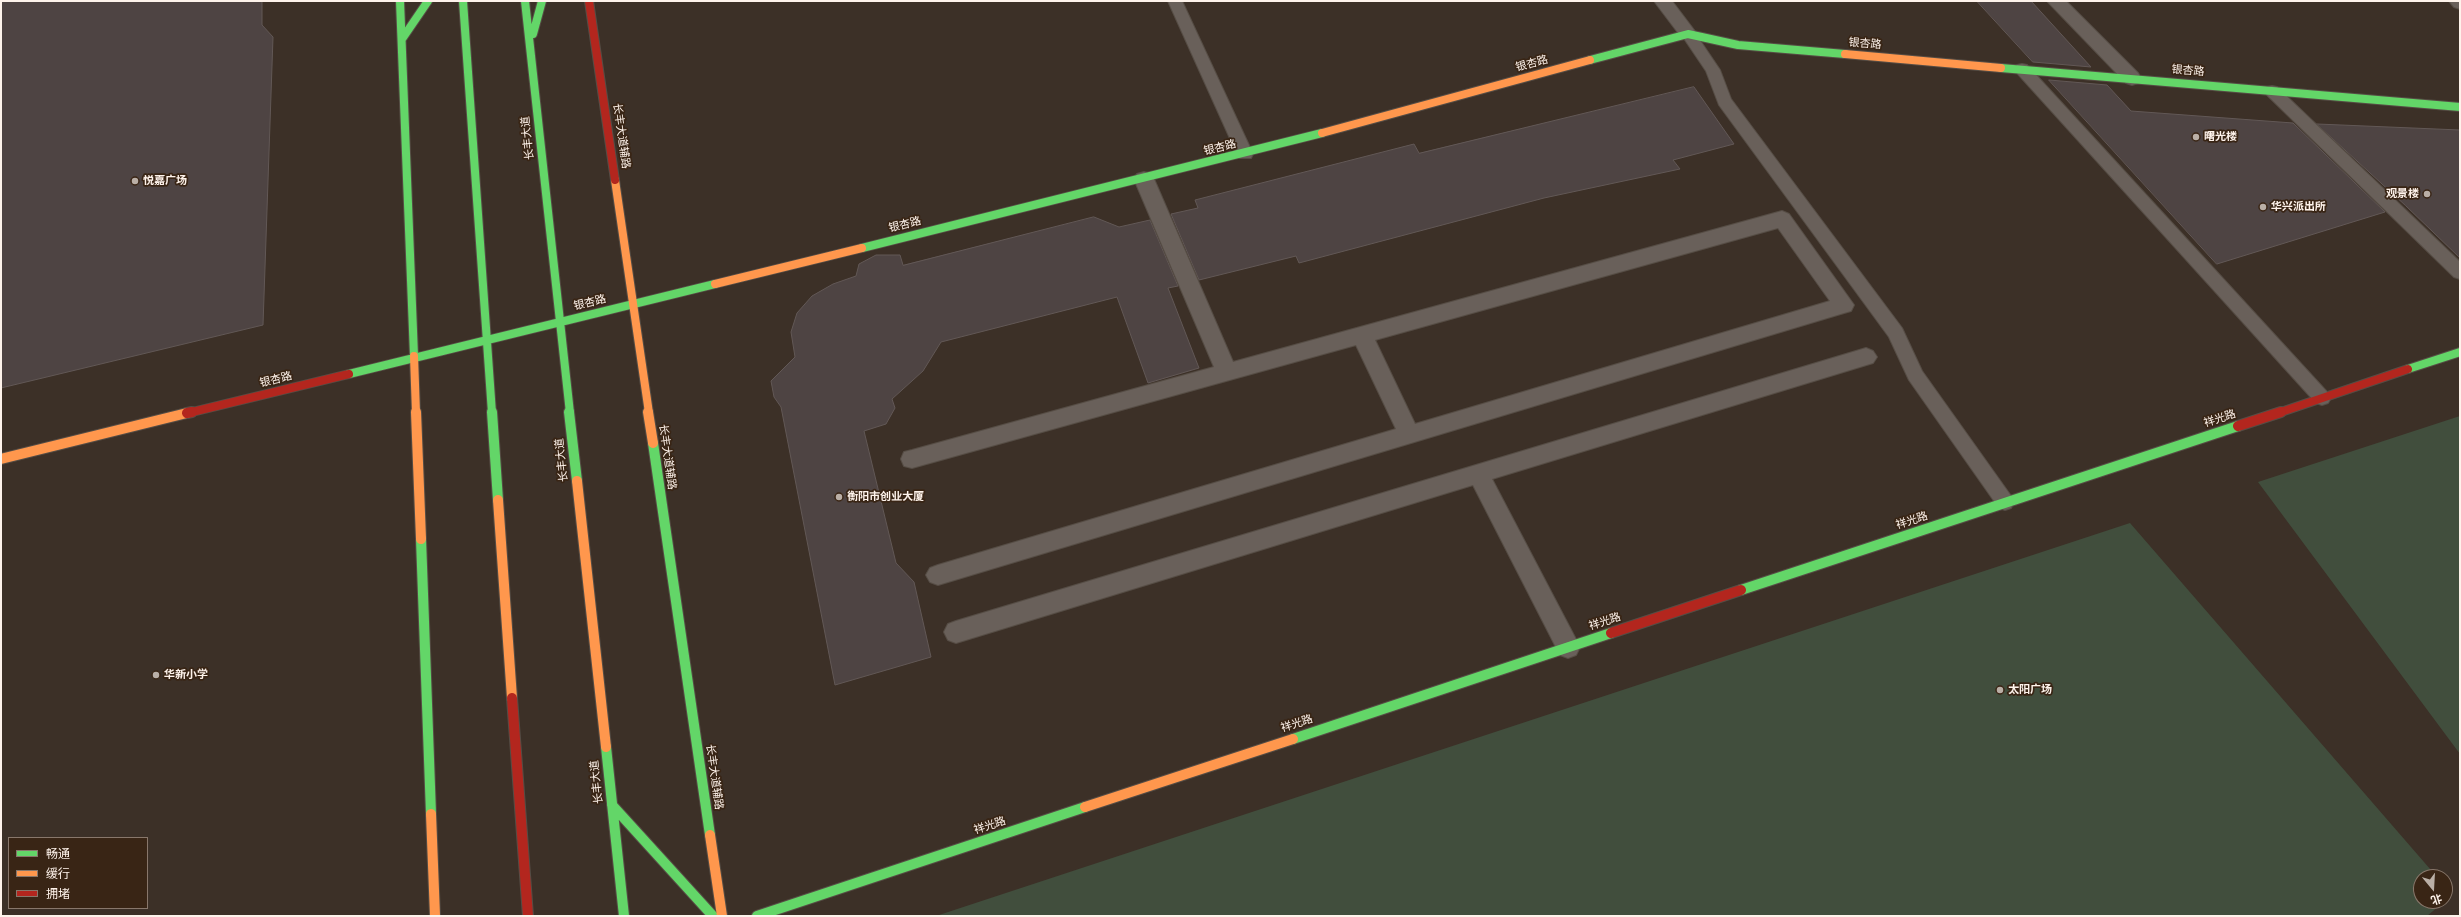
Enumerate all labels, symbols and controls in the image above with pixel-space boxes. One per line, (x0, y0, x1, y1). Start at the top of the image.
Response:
street label: 银杏路 (1848, 36, 1882, 52)
street label: 银杏路 (1514, 53, 1550, 75)
street label: 银杏路 (2171, 63, 2205, 79)
street label: 长丰大道辅路 (610, 102, 632, 170)
street label: 长丰大道 (519, 115, 537, 161)
place label: 曙光楼 (2204, 130, 2237, 144)
marker: 曙光楼 (2191, 132, 2201, 142)
street label: 银杏路 (1202, 138, 1238, 158)
place label: 悦嘉广场 (143, 174, 187, 188)
marker: 悦嘉广场 (130, 176, 140, 186)
place label: 观景楼 (2386, 187, 2419, 201)
marker: 观景楼 (2422, 189, 2432, 199)
place label: 华兴派出所 (2271, 200, 2326, 214)
marker: 华兴派出所 (2258, 202, 2268, 212)
street label: 银杏路 (887, 215, 923, 235)
street label: 银杏路 (572, 293, 608, 313)
street label: 银杏路 (258, 370, 294, 390)
street label: 祥光路 (2202, 408, 2238, 430)
street label: 长丰大道辅路 (656, 423, 678, 491)
street label: 长丰大道 (553, 437, 571, 483)
place label: 衡阳市创业大厦 (847, 490, 924, 504)
marker: 衡阳市创业大厦 (834, 492, 844, 502)
street label: 祥光路 (1894, 510, 1930, 532)
street label: 祥光路 (1587, 611, 1623, 633)
place label: 华新小学 (164, 668, 208, 682)
marker: 华新小学 (151, 670, 161, 680)
place label: 太阳广场 (2008, 683, 2052, 697)
marker: 太阳广场 (1995, 685, 2005, 695)
street label: 祥光路 (1279, 713, 1315, 735)
street label: 长丰大道辅路 (703, 743, 725, 811)
street label: 长丰大道 (588, 759, 606, 805)
street label: 祥光路 (972, 815, 1008, 837)
legend (8, 837, 148, 909)
text: 畅通 (46, 847, 70, 861)
text: 缓行 (46, 867, 70, 881)
north arrow (2413, 869, 2453, 909)
text: 拥堵 (46, 887, 70, 901)
text: 北 (2429, 892, 2443, 907)

